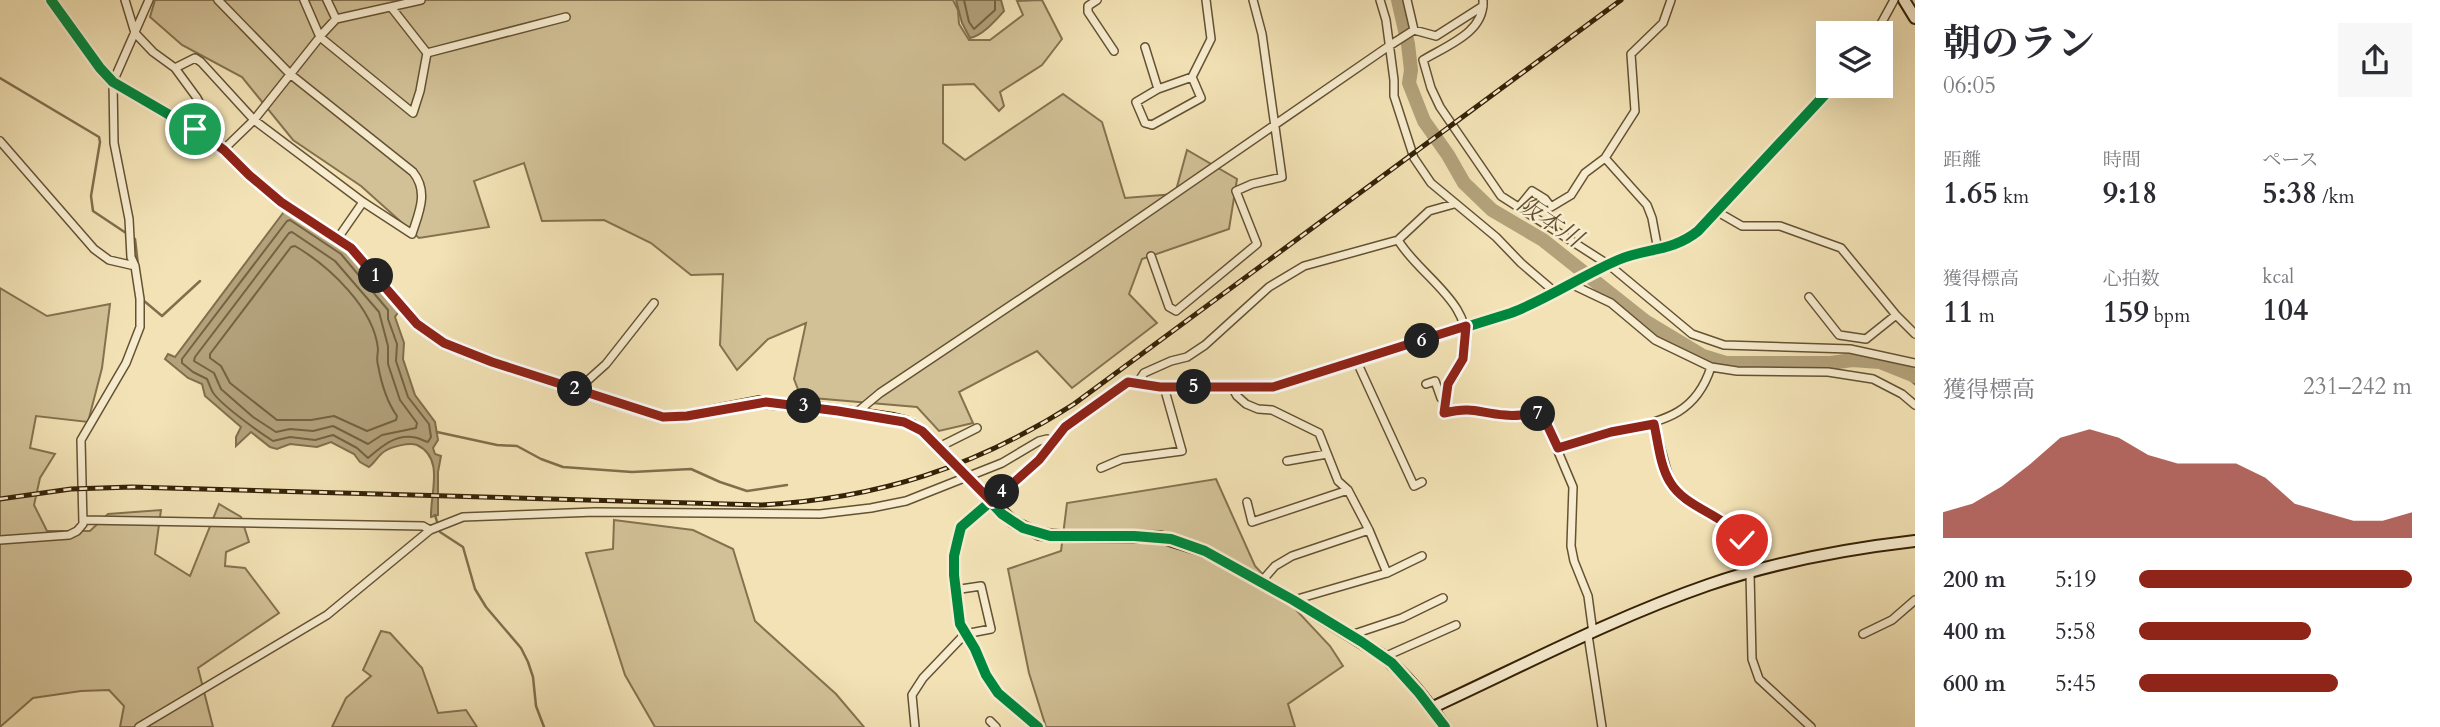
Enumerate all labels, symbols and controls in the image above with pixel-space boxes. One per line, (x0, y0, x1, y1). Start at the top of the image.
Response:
text: 朝のラン (1943, 18, 2095, 70)
map controls (1816, 21, 1893, 98)
button: layers (1816, 21, 1893, 98)
button: share (2338, 23, 2412, 97)
text: 06:05 (1943, 70, 1996, 101)
pin (165, 99, 225, 159)
icon: arrive (176, 110, 214, 148)
text: 距離 (1943, 147, 1981, 173)
text: 時間 (2103, 147, 2141, 173)
text: ペース (2262, 147, 2318, 173)
text: 1.65 (1943, 173, 1998, 214)
text: 9:18 (2103, 173, 2157, 214)
text: 5:38 (2262, 173, 2317, 214)
text: km (1998, 184, 2029, 210)
text: /km (2317, 184, 2355, 210)
water label: 阪本川 (1511, 188, 1591, 257)
pin: 1 (358, 258, 394, 294)
text: 1 (371, 262, 380, 288)
text: kcal (2262, 264, 2294, 290)
text: 獲得標高 (1943, 266, 2019, 292)
text: 心拍数 (2103, 266, 2160, 292)
text: 104 (2262, 290, 2308, 331)
text: 11 (1943, 292, 1974, 333)
text: 159 (2103, 292, 2149, 333)
text: m (1974, 303, 1995, 329)
text: bpm (2149, 303, 2190, 329)
pin: 6 (1404, 324, 1440, 358)
text: 6 (1417, 327, 1426, 353)
pin: 5 (1176, 370, 1212, 404)
text: 231–242 m (2303, 371, 2412, 402)
pin: 2 (558, 372, 592, 406)
text: 5 (1189, 373, 1198, 399)
text: 獲得標高 (1943, 374, 2035, 405)
text: 2 (570, 375, 579, 401)
pin: 3 (786, 388, 822, 424)
text: 3 (799, 392, 808, 418)
pin: 7 (1520, 396, 1556, 432)
text: 7 (1533, 400, 1542, 426)
pin: 4 (984, 475, 1020, 510)
text: 4 (997, 478, 1006, 504)
pin (1712, 510, 1772, 570)
icon: check (1723, 521, 1761, 559)
text: 200 m (1943, 564, 2006, 595)
text: 5:19 (2055, 564, 2096, 595)
text: 400 m (1943, 616, 2006, 647)
text: 5:58 (2055, 616, 2096, 647)
text: 600 m (1943, 668, 2006, 699)
text: 5:45 (2055, 668, 2096, 699)

